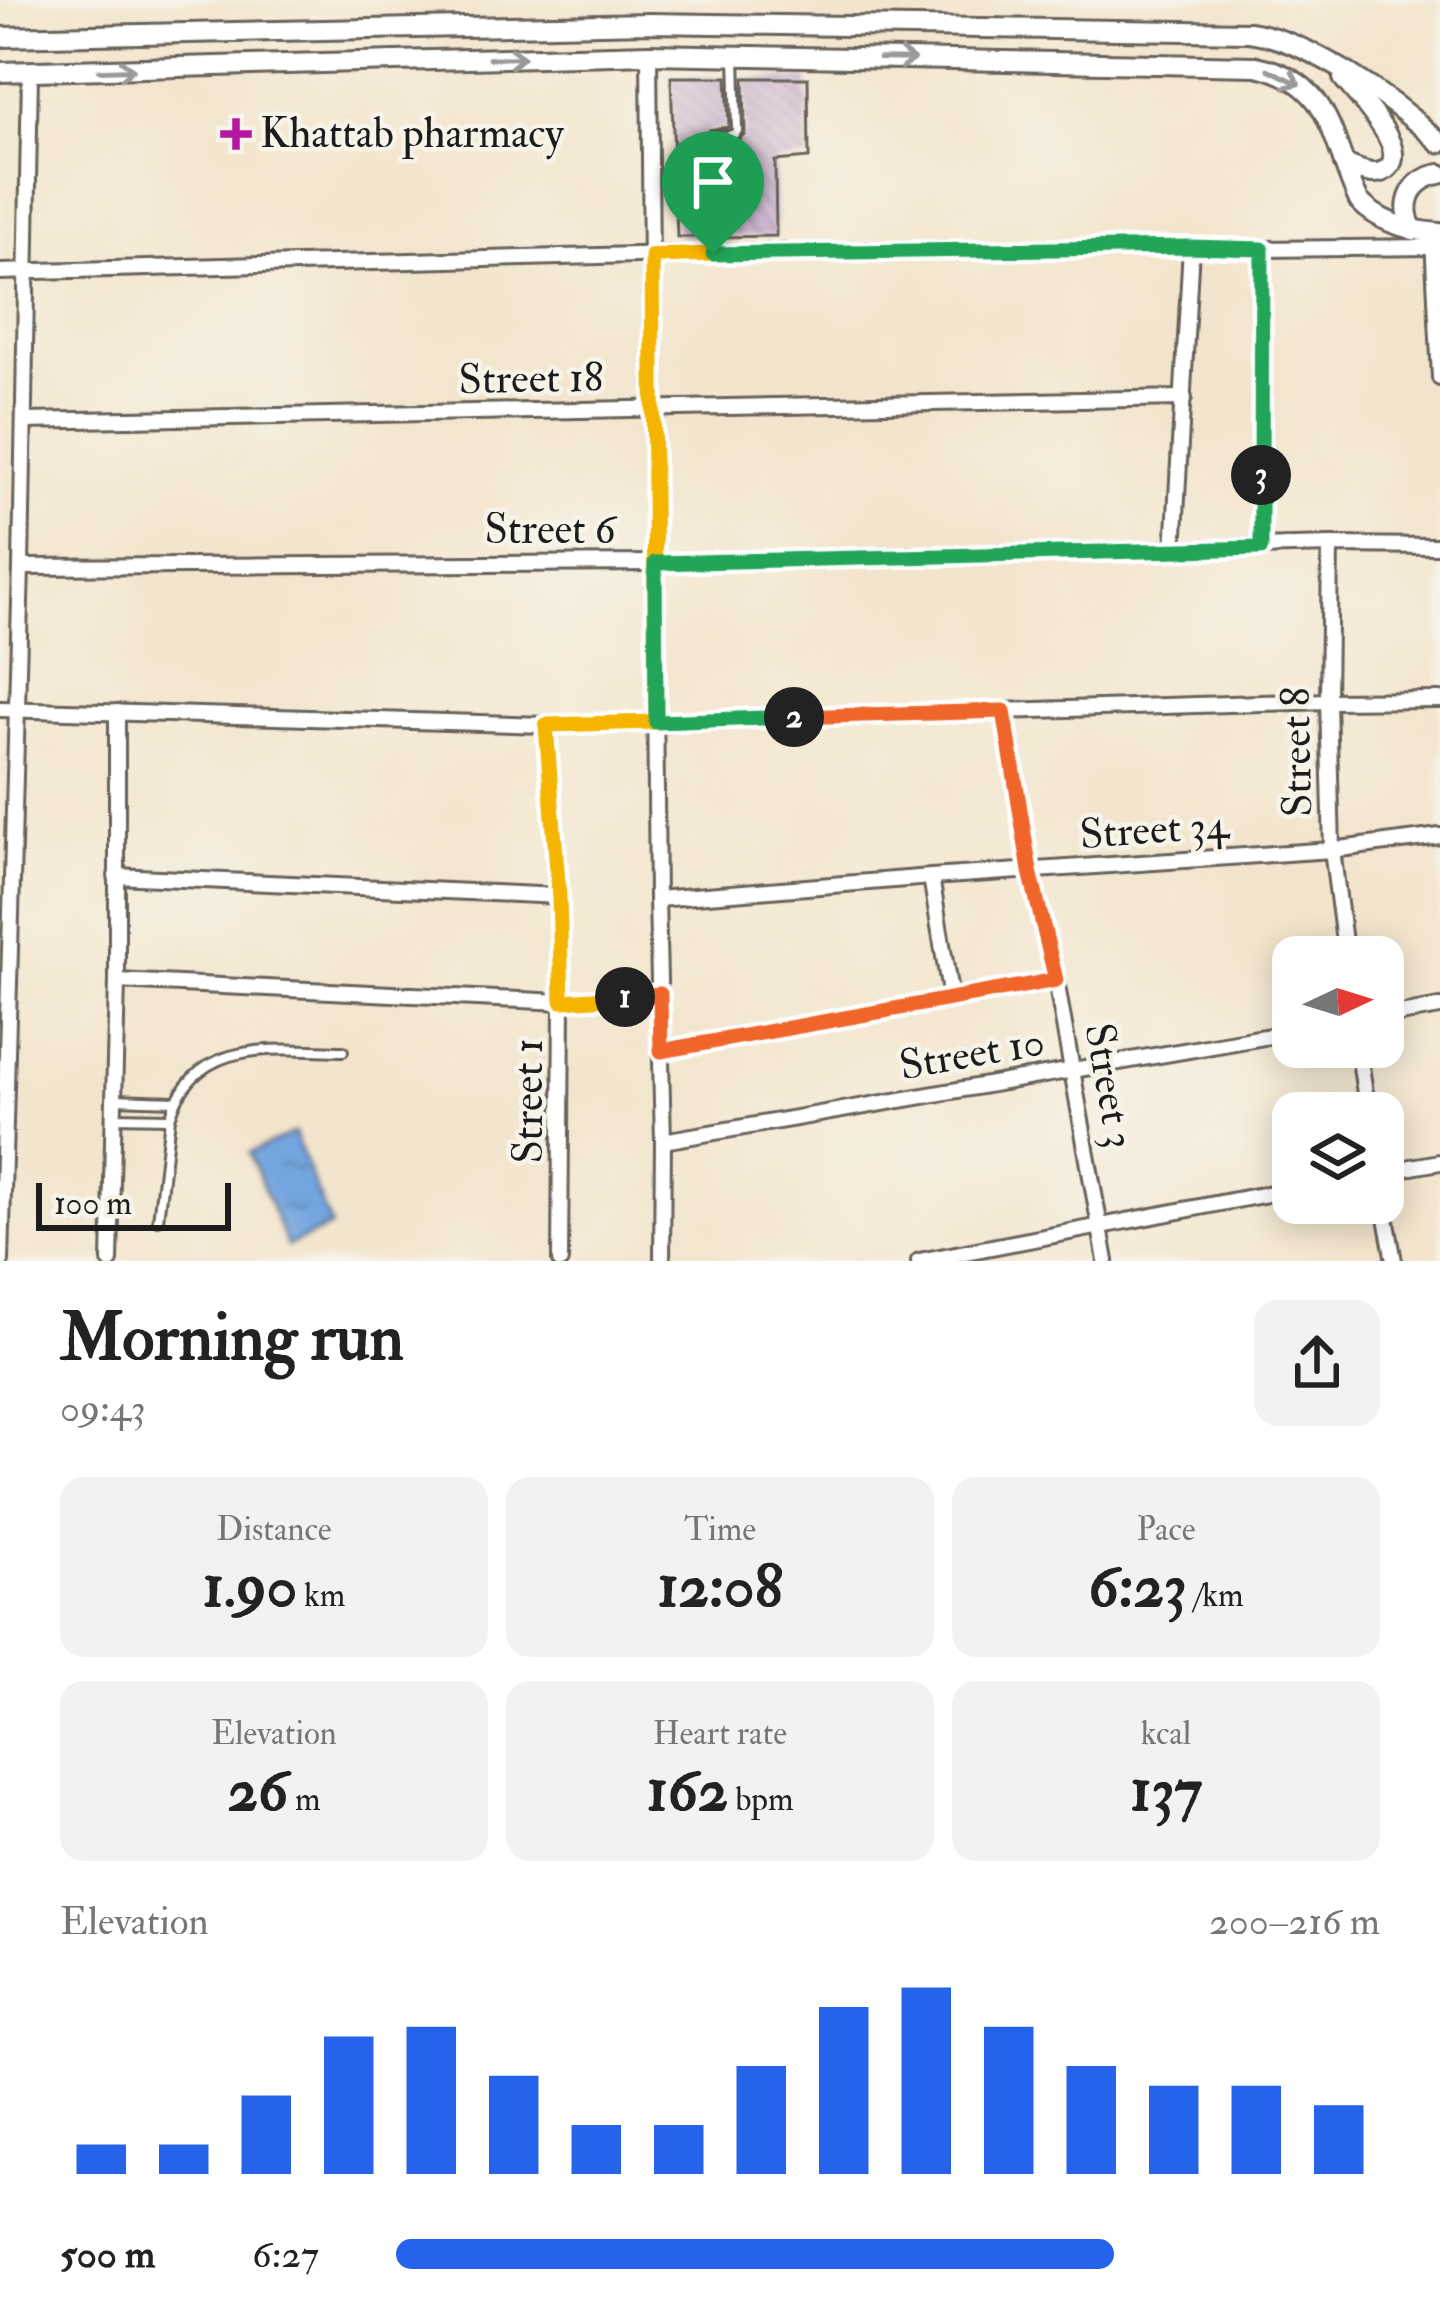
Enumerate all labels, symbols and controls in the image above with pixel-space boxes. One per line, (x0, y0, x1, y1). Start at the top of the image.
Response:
one-way arrow (487, 47, 526, 70)
one-way arrow (877, 48, 916, 70)
one-way arrow (97, 58, 136, 81)
one-way arrow (1265, 67, 1301, 89)
place label: Khattab pharmacy (260, 108, 564, 160)
marker: Khattab pharmacy (223, 121, 249, 147)
pin (662, 131, 764, 254)
icon: arrive (680, 149, 746, 215)
street label: Street 18 (458, 352, 604, 406)
pin: 3 (1231, 445, 1291, 505)
text: 3 (1255, 454, 1267, 495)
street label: Street 6 (484, 504, 617, 556)
pin: 2 (764, 687, 824, 747)
street label: Street 8 (1270, 687, 1324, 817)
text: 2 (786, 696, 802, 737)
street label: Street 34 (1078, 799, 1232, 861)
north arrow (1272, 936, 1404, 1068)
map controls (1272, 936, 1404, 1224)
pin: 1 (595, 967, 655, 1027)
text: 1 (619, 976, 631, 1017)
street label: Street 10 (895, 1016, 1049, 1092)
street label: Street 3 (1072, 1019, 1146, 1153)
street label: Street 1 (503, 1038, 555, 1164)
button: layers (1272, 1092, 1404, 1224)
scale bar (36, 1177, 231, 1230)
text: 100 m (54, 1183, 132, 1224)
text: Morning run (60, 1297, 404, 1380)
button: share (1254, 1300, 1380, 1426)
text: 09:43 (60, 1384, 146, 1433)
text: Distance (216, 1509, 332, 1550)
text: Time (684, 1509, 756, 1550)
text: Pace (1136, 1509, 1196, 1550)
text: 1.90 (203, 1550, 297, 1625)
text: 12:08 (657, 1550, 783, 1625)
text: 6:23 (1088, 1550, 1187, 1625)
text: km (297, 1575, 345, 1616)
text: /km (1187, 1575, 1244, 1616)
text: Elevation (211, 1713, 337, 1754)
text: Heart rate (653, 1713, 787, 1754)
text: kcal (1141, 1713, 1191, 1754)
text: 26 (227, 1754, 288, 1829)
text: 162 (646, 1754, 728, 1829)
text: 137 (1130, 1754, 1202, 1829)
text: m (288, 1779, 321, 1820)
text: bpm (728, 1779, 794, 1820)
text: Elevation (60, 1897, 209, 1946)
text: 200–216 m (1209, 1897, 1380, 1946)
text: 500 m (60, 2230, 155, 2279)
text: 6:27 (252, 2230, 319, 2279)

